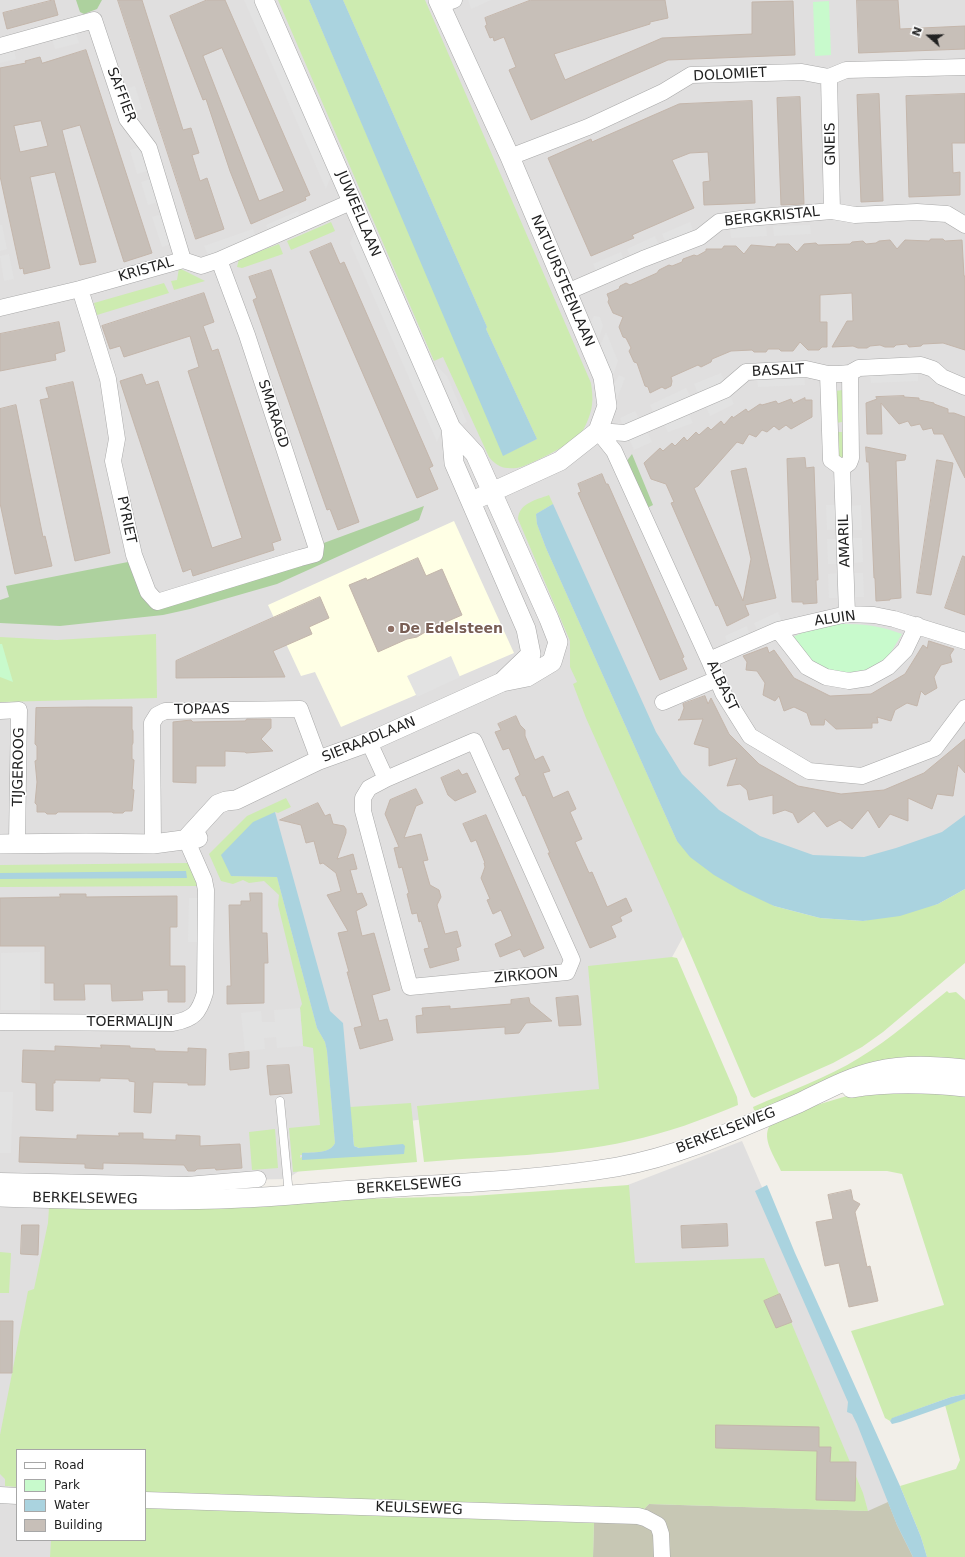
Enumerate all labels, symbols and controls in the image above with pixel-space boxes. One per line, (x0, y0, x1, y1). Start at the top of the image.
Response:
north arrow (909, 16, 949, 56)
text: N (910, 25, 925, 38)
street label: SAFFIER (103, 65, 139, 125)
street label: DOLOMIET (693, 65, 767, 85)
street label: GNEIS (822, 122, 840, 166)
street label: JUWEELLAAN (332, 168, 384, 260)
street label: BERGKRISTAL (723, 204, 821, 230)
street label: NATUURSTEENLAAN (527, 213, 597, 349)
street label: KRISTAL (116, 254, 176, 286)
street label: BASALT (751, 361, 805, 381)
street label: SMARAGD (254, 378, 292, 450)
street label: PYRIET (113, 495, 139, 545)
street label: AMARIL (836, 514, 854, 568)
street label: ALUIN (813, 608, 857, 630)
place label: De Edelsteen (399, 621, 503, 637)
marker: De Edelsteen (386, 624, 396, 634)
street label: ALBAST (703, 658, 741, 714)
street label: TOPAAS (174, 701, 230, 719)
street label: SIERAADLAAN (320, 714, 418, 766)
street label: TIJGEROOG (10, 727, 28, 807)
street label: ZIRKOON (493, 965, 559, 987)
street label: TOERMALIJN (87, 1014, 173, 1030)
street label: BERKELSEWEG (674, 1104, 778, 1158)
street label: BERKELSEWEG (356, 1174, 462, 1198)
street label: BERKELSEWEG (32, 1190, 138, 1208)
legend (16, 1449, 146, 1541)
text: Road (54, 1458, 84, 1472)
text: Park (54, 1478, 80, 1492)
text: Water (54, 1498, 89, 1512)
street label: KEULSEWEG (375, 1499, 463, 1519)
text: Building (54, 1518, 103, 1532)

